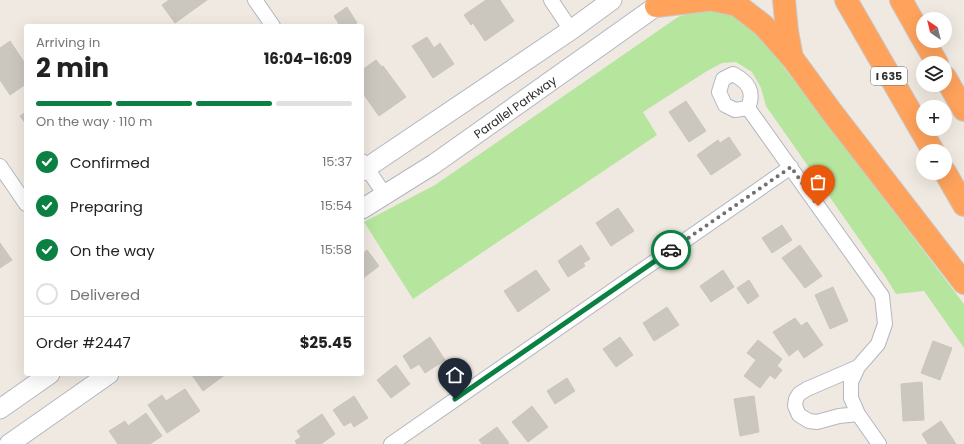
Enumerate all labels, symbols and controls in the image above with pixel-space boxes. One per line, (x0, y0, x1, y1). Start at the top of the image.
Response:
north arrow (916, 12, 952, 48)
map controls (916, 12, 952, 180)
text: Arriving in (36, 33, 100, 52)
text: 16:04–16:09 (264, 48, 352, 69)
text: 2 min (36, 50, 109, 86)
button: layers (916, 56, 952, 92)
road number: I 635 (871, 67, 907, 85)
street label: Parallel Parkway (470, 71, 560, 142)
button: + (916, 100, 952, 136)
text: On the way · 110 m (36, 112, 152, 131)
button: − (916, 144, 952, 180)
icon: check (36, 151, 58, 173)
text: Confirmed (70, 152, 150, 173)
text: 15:37 (322, 152, 352, 171)
pin (801, 165, 835, 206)
icon: bag (807, 171, 829, 193)
icon: check (36, 195, 58, 217)
text: Preparing (70, 196, 143, 217)
text: 15:54 (321, 196, 352, 215)
courier (651, 230, 691, 270)
icon: check (36, 239, 58, 261)
icon: car (660, 239, 682, 261)
text: On the way (70, 240, 155, 261)
text: 15:58 (321, 240, 352, 259)
text: Delivered (70, 284, 140, 305)
text: Order #2447 (36, 332, 131, 353)
text: $25.45 (300, 332, 352, 353)
pin (438, 358, 472, 399)
icon: home (444, 364, 466, 386)

